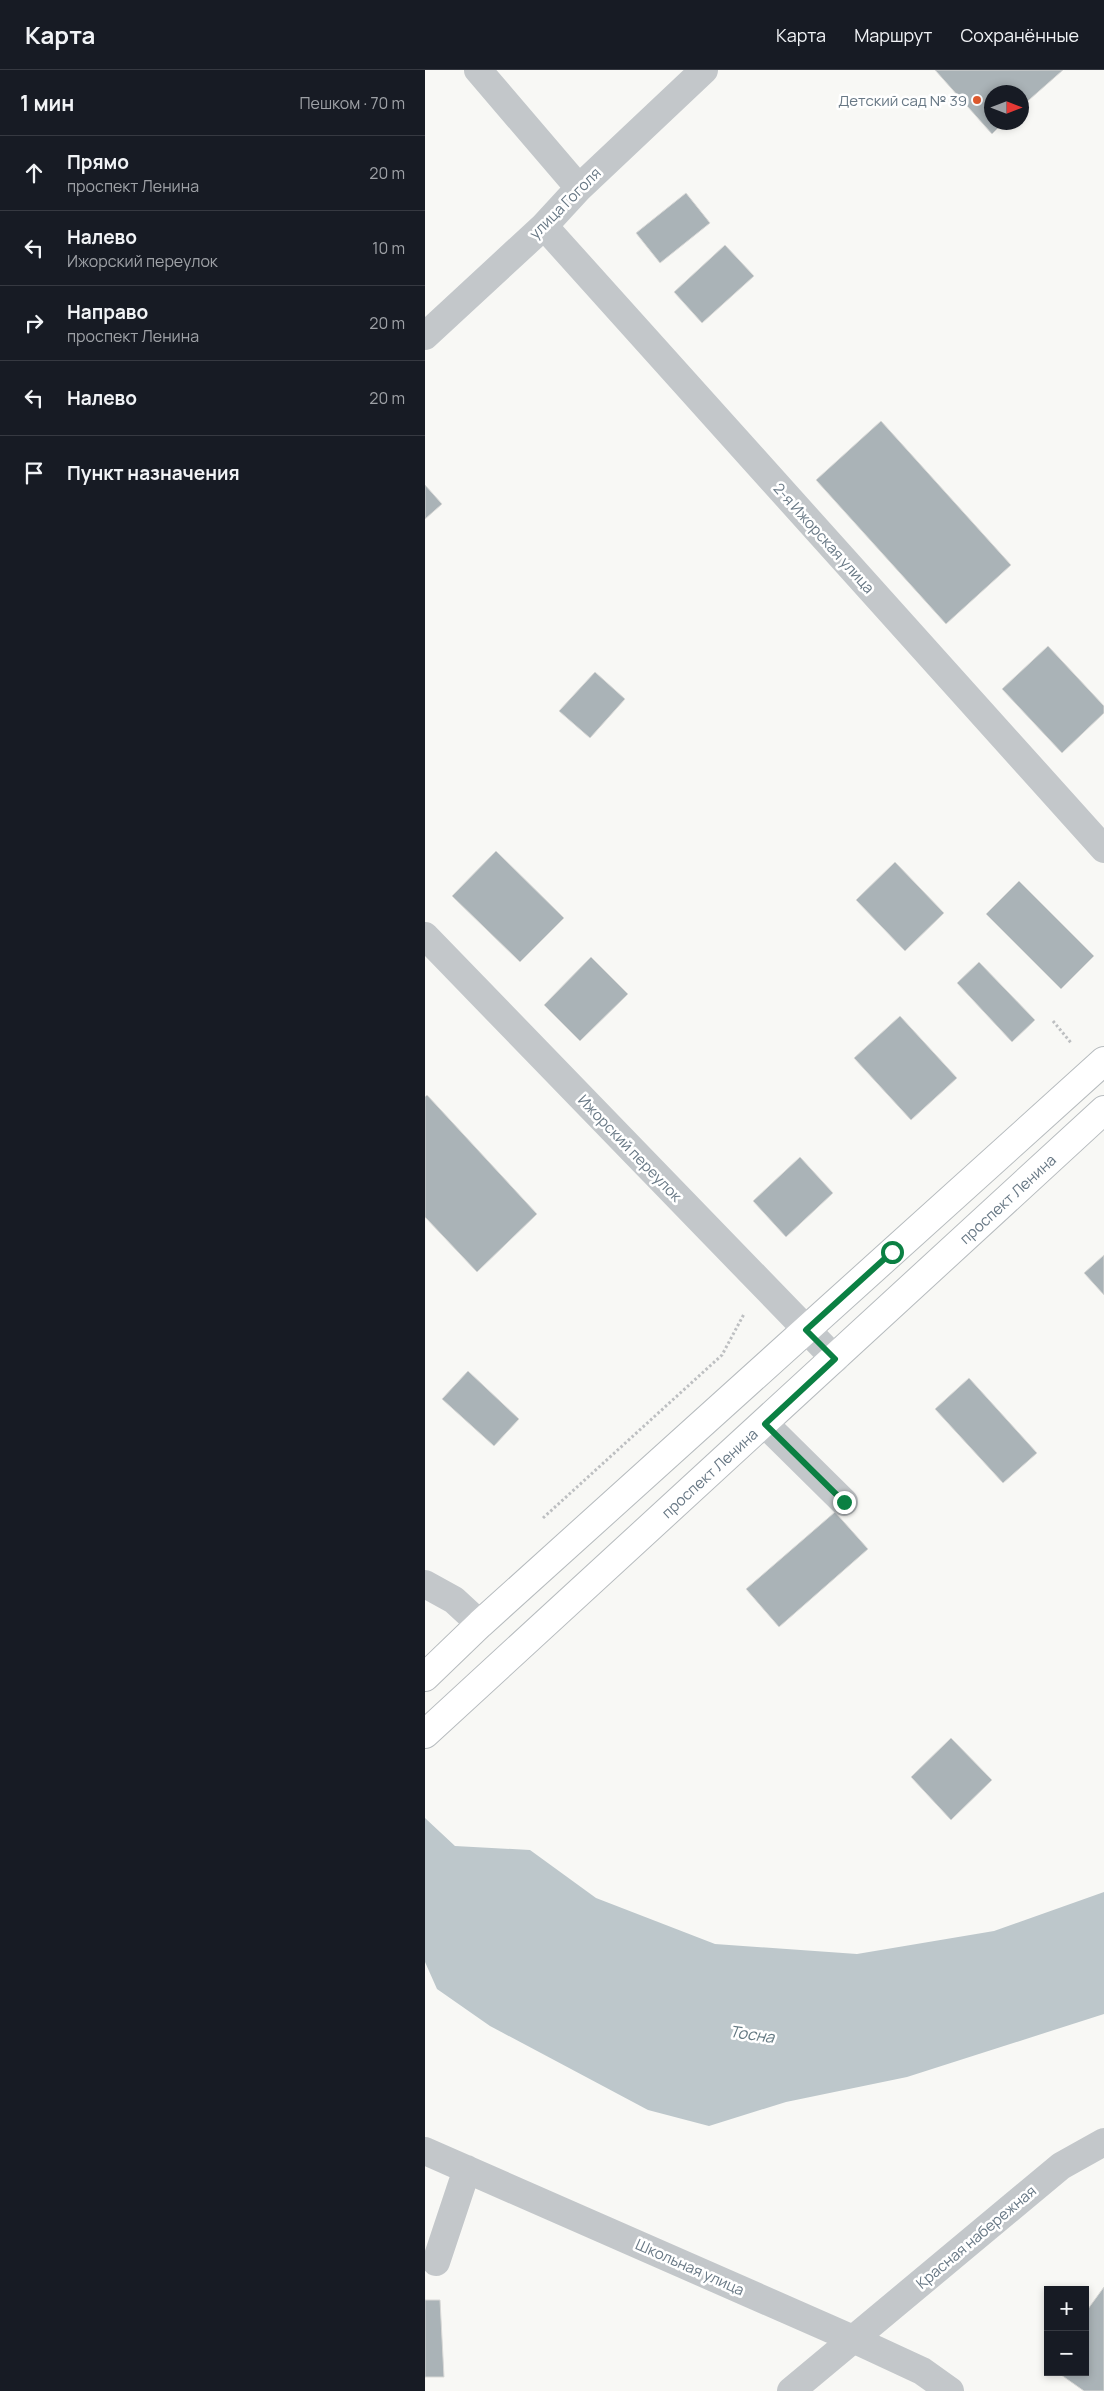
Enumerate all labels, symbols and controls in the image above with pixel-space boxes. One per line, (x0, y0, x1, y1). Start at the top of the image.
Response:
text: Карта (25, 18, 95, 51)
text: Карта (776, 23, 826, 47)
text: Маршрут (854, 23, 932, 47)
text: Сохранённые (960, 23, 1079, 47)
north arrow (984, 85, 1029, 130)
text: 1 мин (20, 89, 74, 117)
place label: Детский сад № 39 (838, 90, 967, 111)
text: Пешком · 70 m (300, 92, 405, 114)
marker: Детский сад № 39 (971, 94, 983, 106)
text: Прямо (67, 149, 129, 175)
icon: ahead (20, 159, 48, 187)
text: 20 m (369, 162, 405, 184)
street label: улица Гоголя (524, 162, 606, 244)
text: проспект Ленина (67, 175, 199, 197)
text: Налево (67, 224, 137, 250)
icon: left (20, 234, 48, 262)
text: 10 m (372, 237, 405, 259)
text: Ижорский переулок (67, 250, 218, 272)
text: Направо (67, 299, 148, 325)
icon: right (20, 309, 48, 337)
text: 20 m (369, 312, 405, 334)
text: проспект Ленина (67, 325, 199, 347)
icon: left (20, 384, 48, 412)
text: Налево (67, 385, 137, 411)
text: 20 m (369, 387, 405, 409)
icon: arrive (20, 459, 48, 487)
text: Пункт назначения (67, 460, 240, 486)
street label: 2-я Ижорская улица (769, 478, 879, 598)
street label: Ижорский переулок (573, 1090, 687, 1207)
street label: проспект Ленина (955, 1149, 1060, 1248)
route start (881, 1241, 904, 1264)
street label: проспект Ленина (656, 1423, 762, 1522)
route end (833, 1491, 856, 1514)
water label: Тосна (728, 2020, 777, 2048)
street label: Красная набережная (911, 2180, 1041, 2294)
street label: Школьная улица (632, 2234, 748, 2300)
map controls (1044, 2286, 1089, 2376)
button: + (1044, 2286, 1089, 2331)
button: − (1044, 2331, 1089, 2376)

